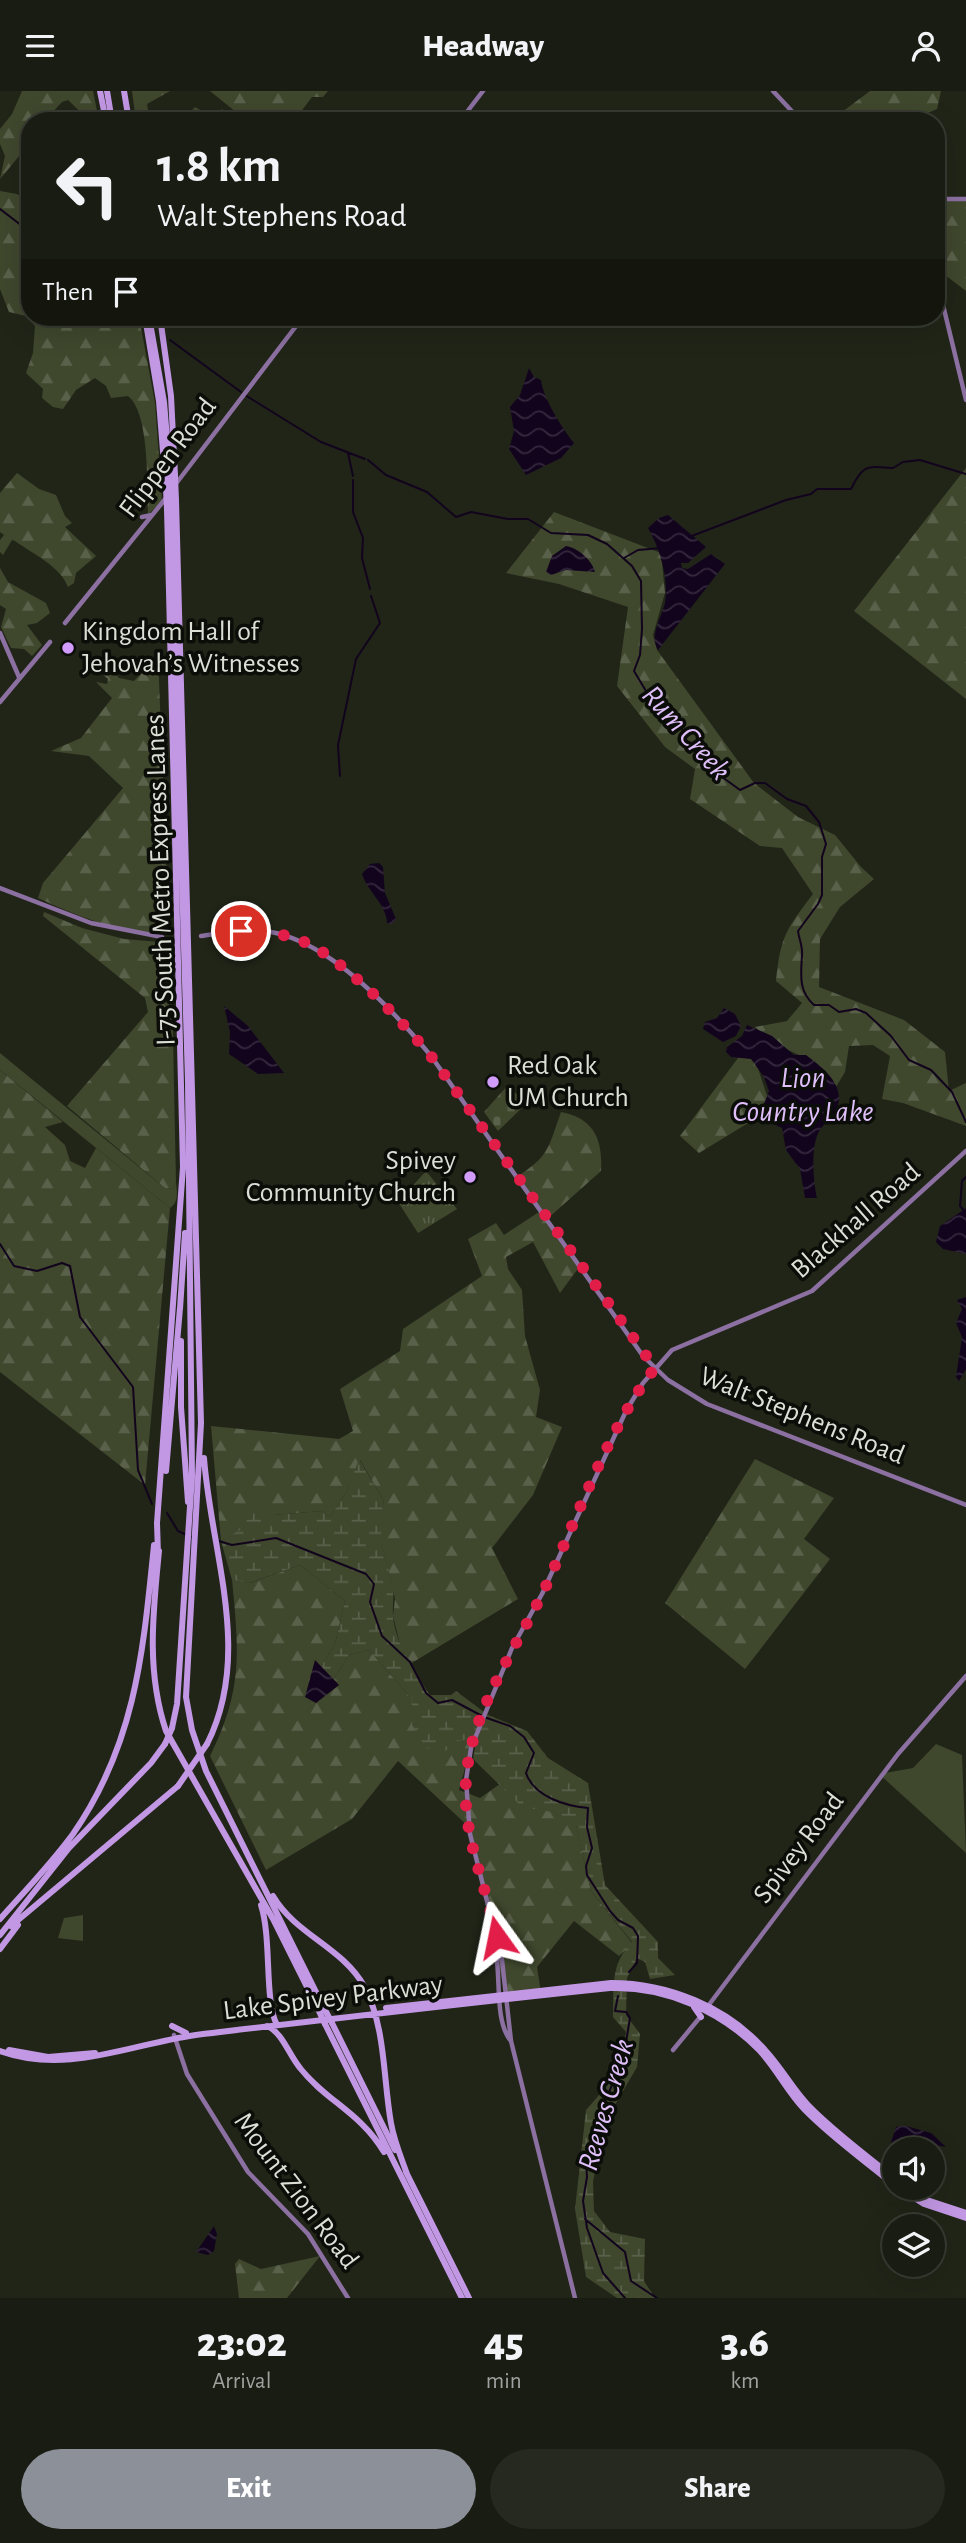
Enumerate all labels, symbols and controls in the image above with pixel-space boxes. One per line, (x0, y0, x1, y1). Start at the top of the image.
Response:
icon: menu (21, 27, 59, 65)
icon: person (907, 27, 945, 65)
text: Headway (422, 30, 544, 62)
icon: left (42, 140, 133, 231)
text: 1.8 km (157, 142, 281, 191)
text: Walt Stephens Road (157, 200, 407, 232)
icon: arrive (107, 273, 145, 311)
text: Then (42, 279, 93, 305)
street label: Flippen Road (114, 393, 222, 523)
place label: Kingdom Hall of Jehovah’s Witnesses (82, 618, 300, 678)
marker: Kingdom Hall of Jehovah’s Witnesses (60, 640, 76, 656)
water label: Rum Creek (636, 680, 736, 786)
street label: I-75 South Metro Express Lanes (141, 714, 181, 1046)
pin (211, 901, 271, 961)
icon: arrive (222, 912, 260, 950)
place label: Red Oak UM Church (507, 1052, 629, 1112)
water label: Lion Country Lake (732, 1063, 874, 1127)
marker: Red Oak UM Church (485, 1074, 501, 1090)
place label: Spivey Community Church (246, 1147, 456, 1207)
street label: Blackhall Road (786, 1158, 926, 1284)
marker: Spivey Community Church (462, 1169, 478, 1185)
street label: Walt Stephens Road (696, 1362, 908, 1470)
street label: Spivey Road (748, 1787, 850, 1909)
position arrow (460, 1900, 534, 1974)
street label: Lake Spivey Parkway (222, 1971, 444, 2025)
water label: Reeves Creek (573, 2036, 639, 2174)
street label: Mount Zion Road (229, 2108, 363, 2274)
map controls (882, 2137, 945, 2277)
button: sound (882, 2137, 945, 2200)
button: layers (882, 2214, 945, 2277)
text: 23:02 (197, 2322, 287, 2364)
text: 45 (484, 2322, 524, 2364)
text: 3.6 (721, 2322, 769, 2364)
text: Arrival (212, 2370, 271, 2393)
text: min (486, 2370, 522, 2393)
text: km (730, 2370, 759, 2393)
button: Exit (21, 2449, 476, 2529)
button: Share (490, 2449, 945, 2529)

